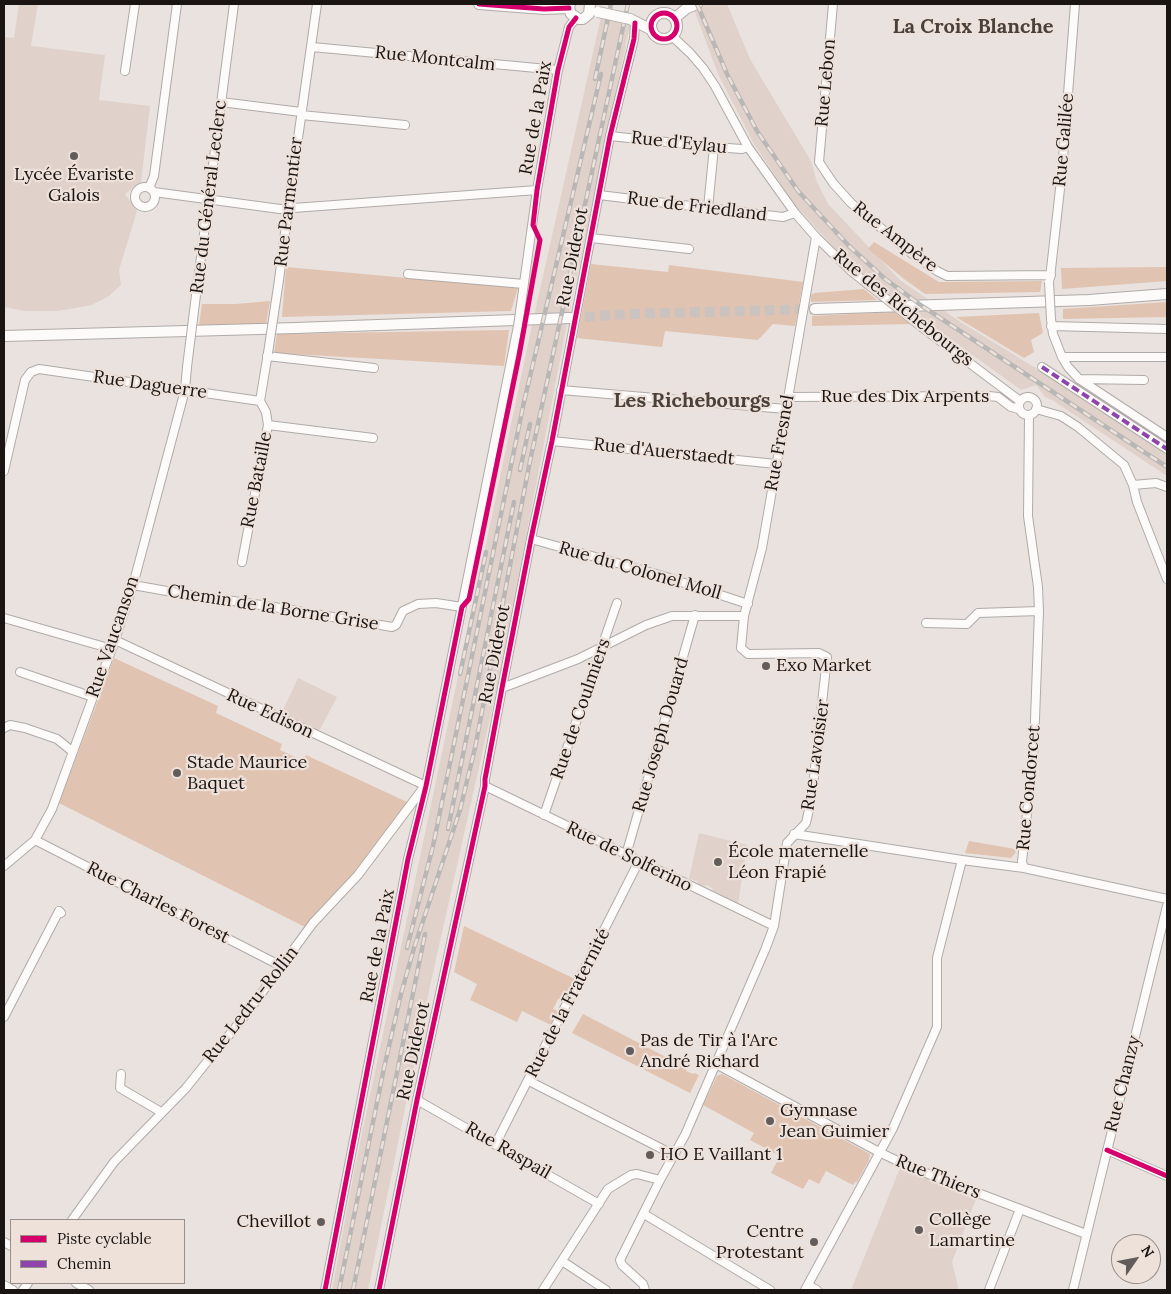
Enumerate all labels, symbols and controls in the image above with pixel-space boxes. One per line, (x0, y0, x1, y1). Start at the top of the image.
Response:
district label: La Croix Blanche (892, 15, 1054, 39)
street label: Rue Lebon (811, 38, 841, 128)
street label: Rue Montcalm (374, 42, 496, 76)
street label: Rue de la Paix (515, 59, 557, 177)
street label: Rue Galilée (1049, 92, 1079, 188)
street label: Rue du Général Leclerc (186, 99, 232, 295)
street label: Rue d'Eylau (630, 127, 728, 159)
street label: Rue Parmentier (270, 136, 308, 268)
marker: Lycée Évariste Galois (68, 150, 80, 162)
place label: Lycée Évariste Galois (14, 164, 134, 206)
street label: Rue de Friedland (626, 188, 768, 226)
street label: Rue Ampère (848, 197, 942, 277)
street label: Rue Diderot (553, 206, 593, 308)
street label: Rue des Richebourgs (828, 245, 978, 371)
street label: Rue Daguerre (92, 366, 208, 404)
street label: Rue des Dix Arpents (821, 386, 989, 408)
district label: Les Richebourgs (614, 389, 770, 413)
street label: Rue Fresnel (761, 393, 799, 493)
street label: Rue Bataille (237, 430, 277, 530)
street label: Rue d'Auerstaedt (592, 434, 736, 470)
street label: Rue du Colonel Moll (556, 537, 724, 605)
street label: Rue Vaucanson (82, 573, 144, 701)
street label: Chemin de la Borne Grise (166, 581, 380, 635)
street label: Rue Diderot (475, 603, 515, 705)
street label: Rue de Coulmiers (547, 636, 615, 782)
street label: Rue Joseph Douard (629, 655, 693, 815)
place label: Exo Market (776, 655, 872, 677)
marker: Exo Market (760, 660, 772, 672)
street label: Rue Edison (223, 684, 317, 744)
street label: Rue Lavoisier (798, 698, 834, 812)
street label: Rue Condorcet (1013, 724, 1045, 852)
place label: Stade Maurice Baquet (187, 752, 307, 794)
marker: Stade Maurice Baquet (171, 767, 183, 779)
street label: Rue de Solferino (562, 817, 696, 897)
place label: École maternelle Léon Frapié (728, 841, 869, 884)
marker: École maternelle Léon Frapié (712, 856, 724, 868)
street label: Rue Charles Forest (83, 858, 233, 948)
street label: Rue de la Paix (356, 887, 400, 1005)
street label: Rue de la Fraternité (521, 925, 615, 1081)
street label: Rue Ledru-Rollin (199, 942, 303, 1068)
street label: Rue Diderot (393, 1000, 435, 1102)
place label: Pas de Tir à l'Arc André Richard (640, 1030, 778, 1072)
street label: Rue Chanzy (1101, 1033, 1145, 1135)
marker: Pas de Tir à l'Arc André Richard (624, 1045, 636, 1057)
place label: Gymnase Jean Guimier (780, 1100, 889, 1142)
marker: Gymnase Jean Guimier (764, 1115, 776, 1127)
street label: Rue Raspail (461, 1118, 555, 1184)
place label: HO E Vaillant 1 (660, 1144, 783, 1166)
marker: HO E Vaillant 1 (644, 1149, 656, 1161)
street label: Rue Thiers (892, 1150, 984, 1204)
place label: Collège Lamartine (929, 1209, 1015, 1252)
place label: Chevillot (237, 1211, 311, 1233)
marker: Chevillot (315, 1216, 327, 1228)
legend (10, 1219, 185, 1284)
place label: Centre Protestant (716, 1221, 804, 1264)
marker: Collège Lamartine (913, 1224, 925, 1236)
text: Piste cyclable (57, 1229, 152, 1248)
north arrow (1111, 1234, 1161, 1284)
marker: Centre Protestant (808, 1236, 820, 1248)
text: N (1137, 1242, 1158, 1261)
text: Chemin (57, 1254, 111, 1273)

